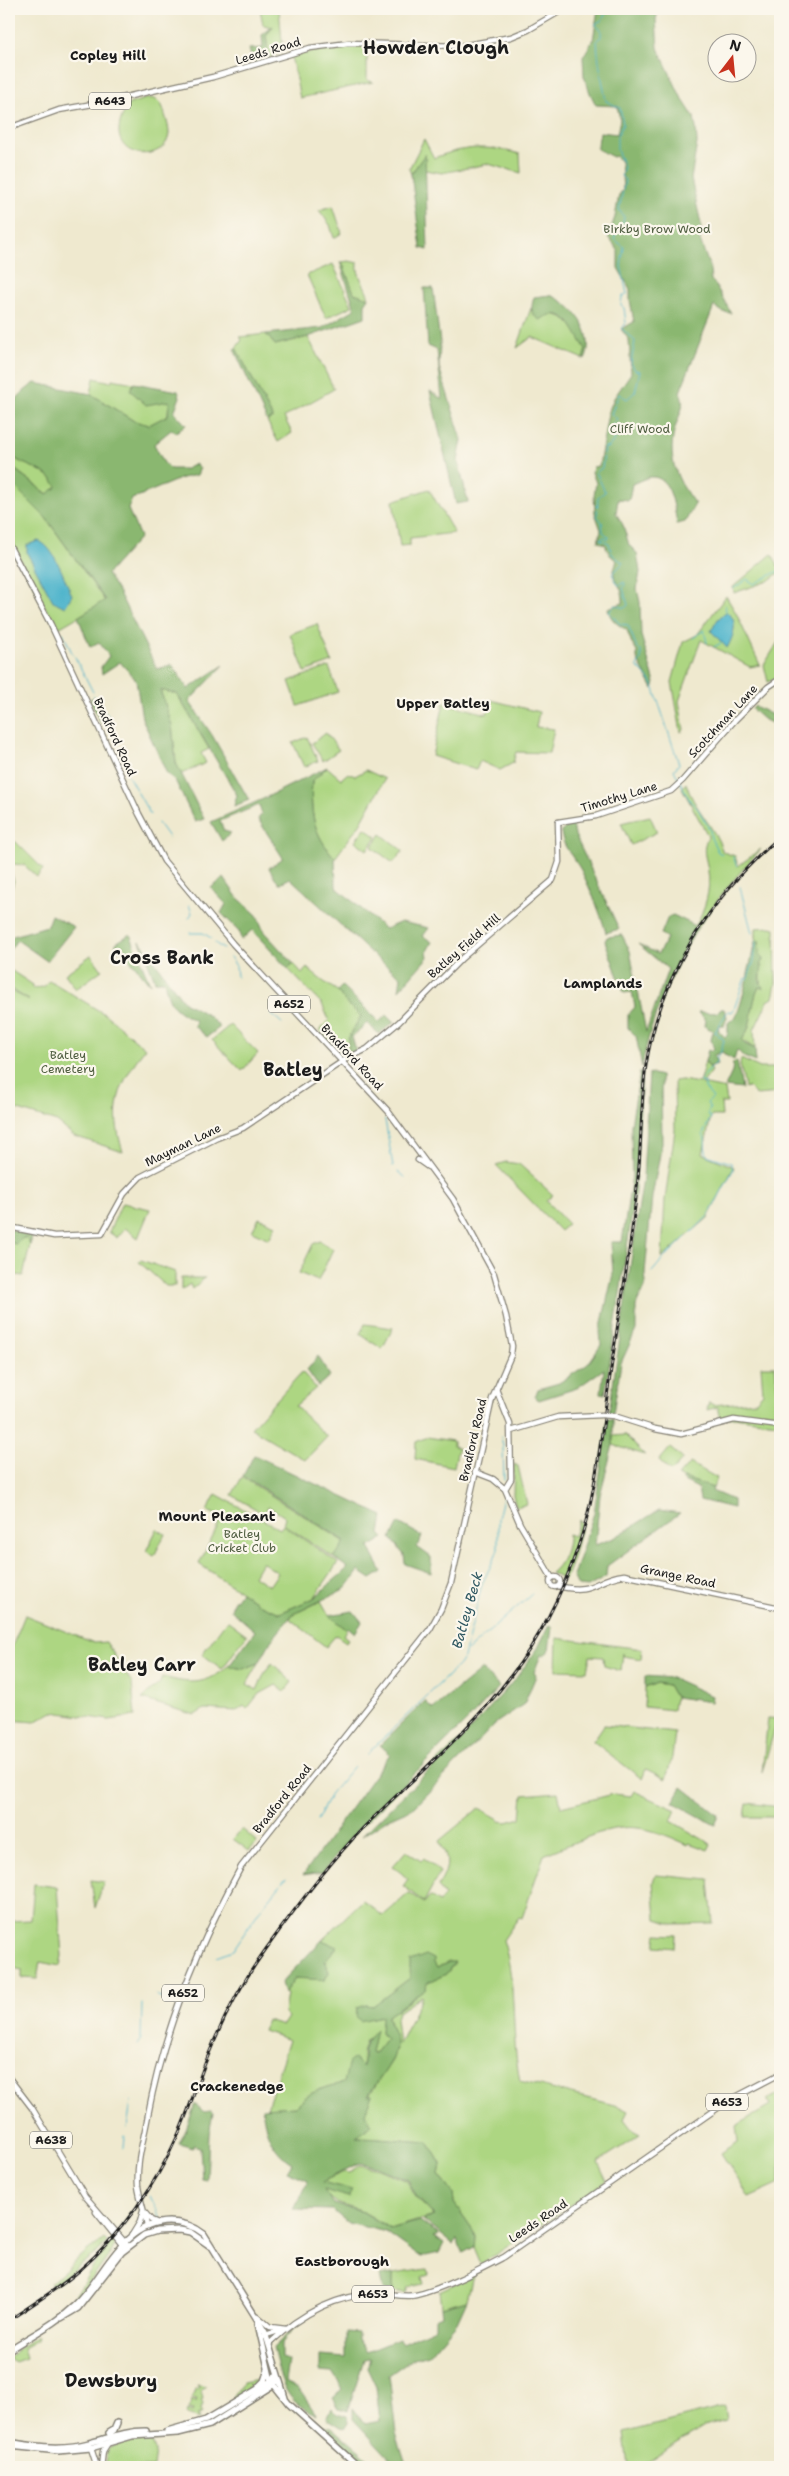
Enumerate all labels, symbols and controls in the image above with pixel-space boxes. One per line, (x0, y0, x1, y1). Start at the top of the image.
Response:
north arrow (706, 32, 756, 82)
street label: Leeds Road (233, 33, 303, 69)
text: N (728, 35, 743, 56)
district label: Howden Clough (363, 36, 509, 60)
district label: Copley Hill (70, 46, 146, 64)
road number: A643 (89, 92, 131, 110)
park label: Birkby Brow Wood (603, 221, 711, 237)
park label: Cliff Wood (610, 421, 671, 437)
street label: Scotchman Lane (685, 681, 761, 761)
district label: Upper Batley (396, 694, 490, 712)
street label: Bradford Road (90, 695, 140, 779)
street label: Timothy Lane (579, 778, 659, 816)
street label: Batley Field Hill (424, 910, 504, 982)
district label: Cross Bank (110, 946, 214, 970)
district label: Lamplands (564, 974, 642, 992)
road number: A652 (268, 996, 310, 1012)
street label: Bradford Road (317, 1021, 387, 1094)
park label: Batley Cemetery (41, 1047, 95, 1077)
district label: Batley (263, 1058, 323, 1082)
street label: Mayman Lane (142, 1120, 224, 1170)
street label: Bradford Road (456, 1396, 490, 1483)
district label: Mount Pleasant (158, 1507, 276, 1525)
park label: Batley Cricket Club (208, 1526, 276, 1556)
street label: Grange Road (639, 1560, 718, 1592)
water label: Batley Beck (447, 1569, 487, 1651)
district label: Batley Carr (88, 1653, 196, 1677)
street label: Bradford Road (249, 1761, 315, 1837)
road number: A652 (162, 1985, 204, 2002)
district label: Crackenedge (190, 2077, 284, 2095)
road number: A653 (706, 2094, 748, 2110)
road number: A638 (30, 2132, 72, 2148)
street label: Leeds Road (506, 2195, 571, 2246)
district label: Eastborough (295, 2252, 389, 2270)
road number: A653 (352, 2286, 394, 2302)
district label: Dewsbury (65, 2369, 157, 2393)

